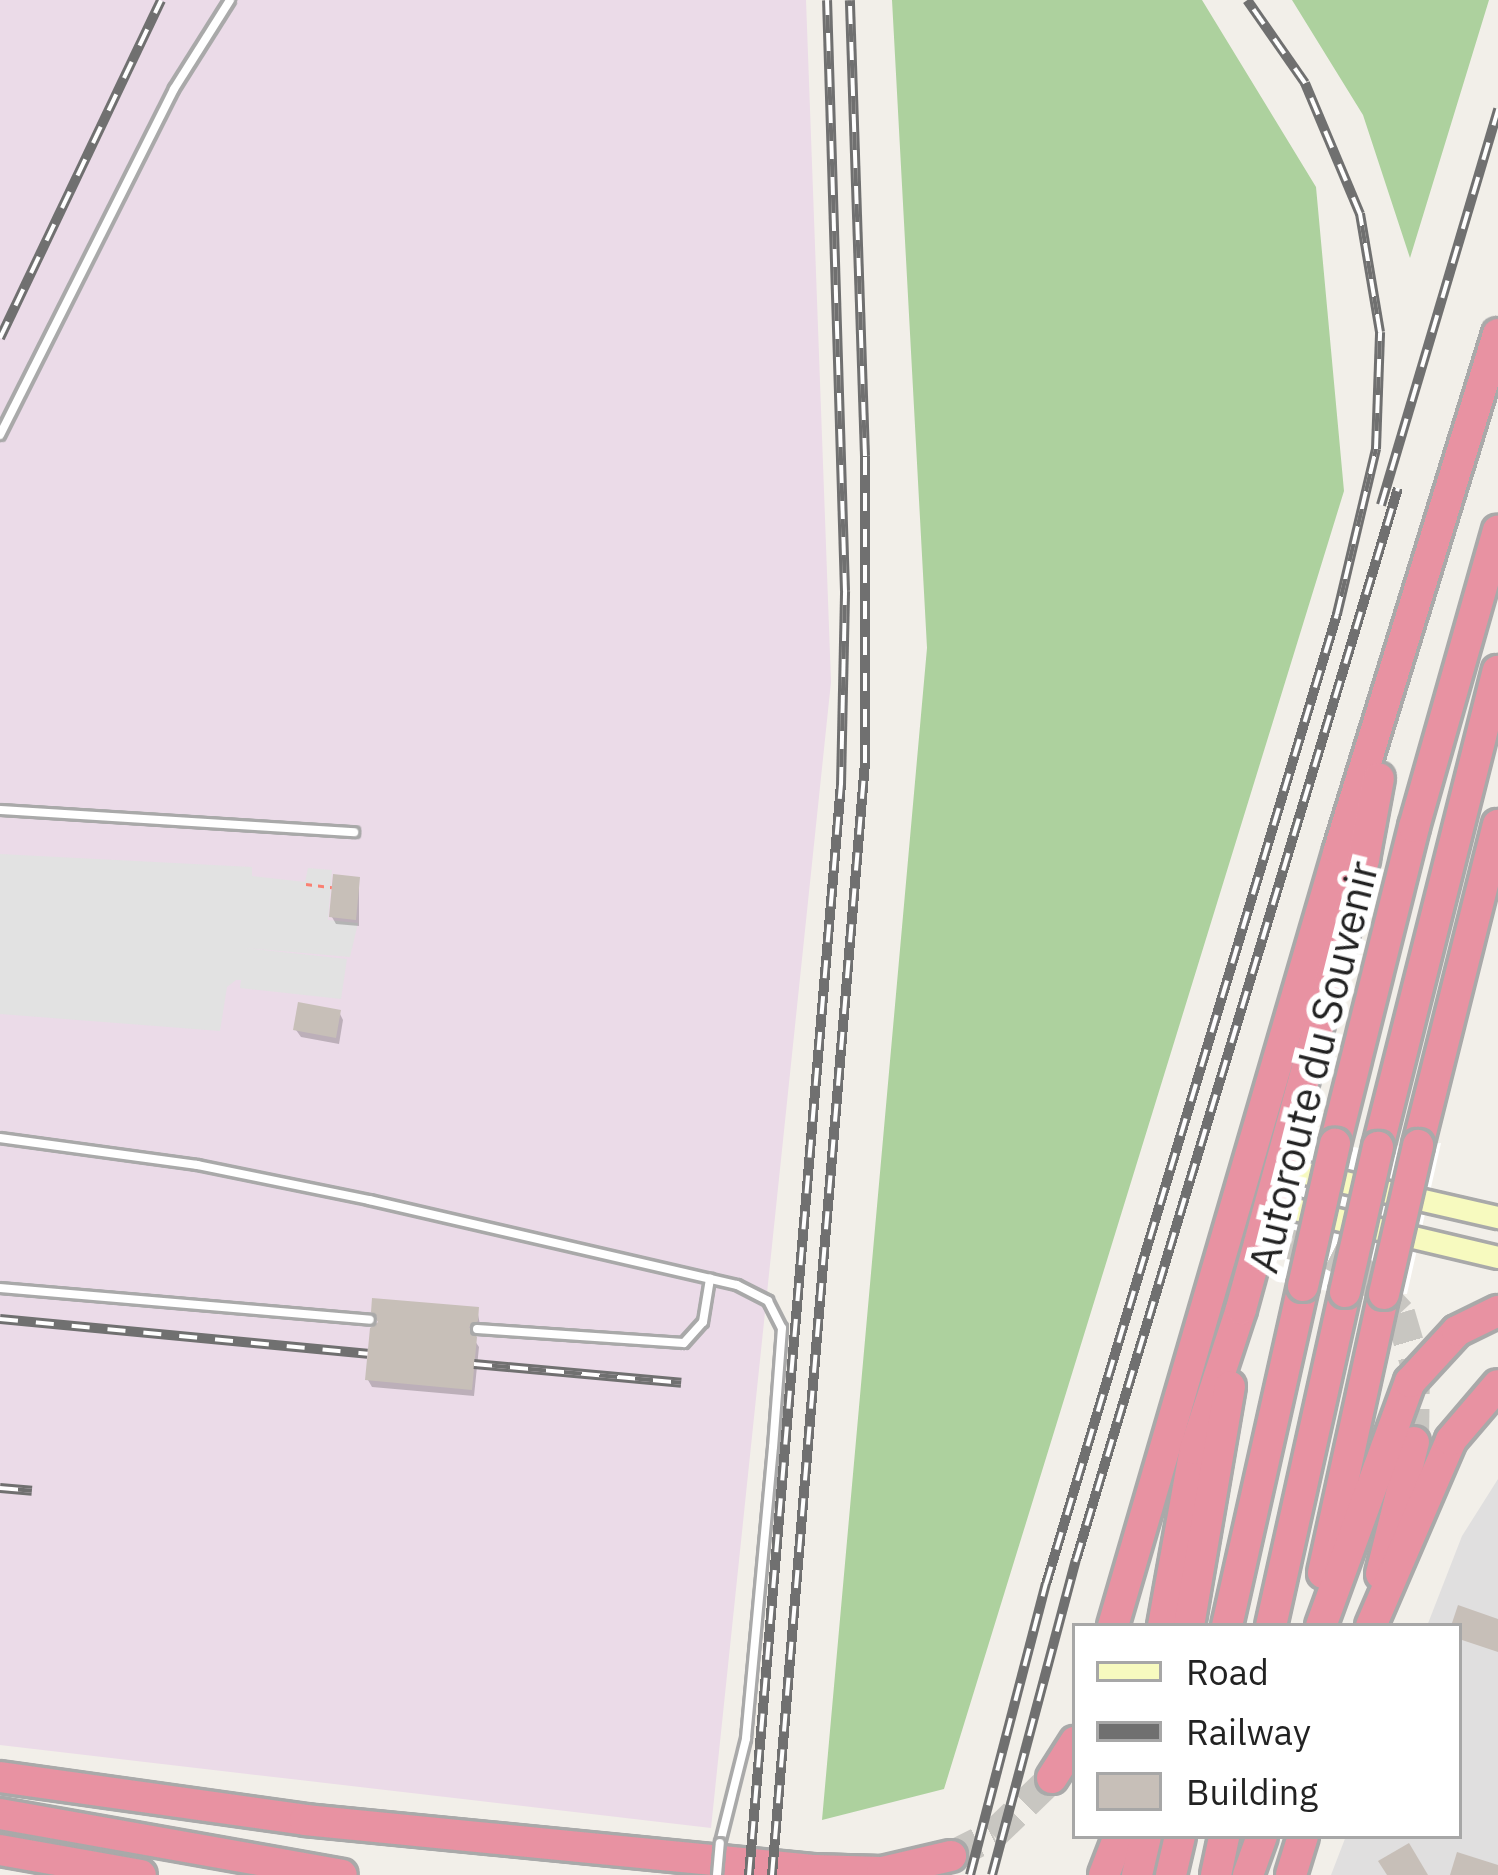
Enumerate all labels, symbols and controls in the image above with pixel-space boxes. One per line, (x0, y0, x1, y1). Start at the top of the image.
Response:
street label: Autoroute du Souvenir (1237, 856, 1389, 1278)
legend (1072, 1623, 1462, 1839)
text: Road (1186, 1648, 1269, 1695)
text: Railway (1186, 1708, 1311, 1755)
text: Building (1186, 1768, 1318, 1815)

